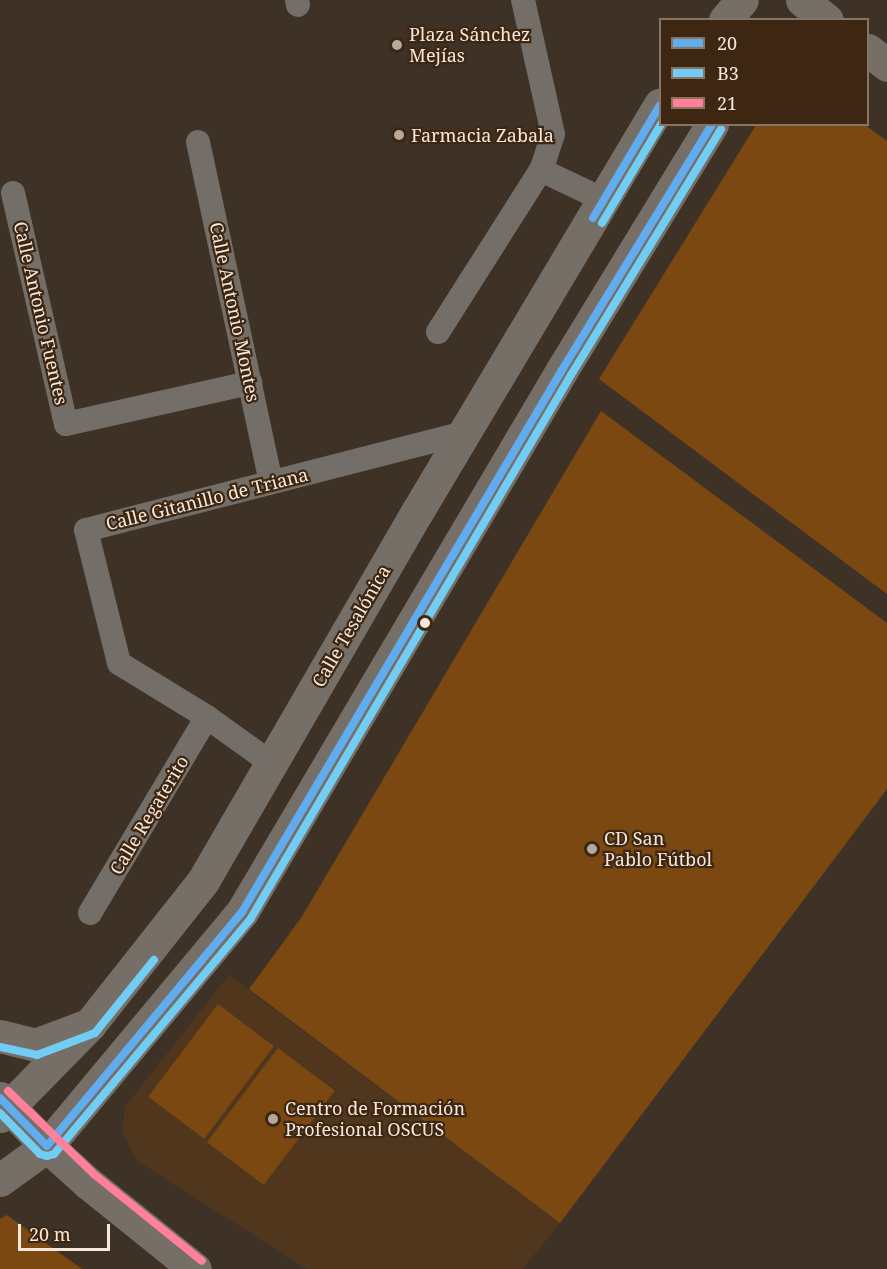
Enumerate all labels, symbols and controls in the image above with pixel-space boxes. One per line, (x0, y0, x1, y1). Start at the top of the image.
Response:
legend (659, 18, 869, 126)
place label: Plaza Sánchez Mejías (409, 24, 530, 66)
text: 20 (717, 31, 737, 55)
marker: Plaza Sánchez Mejías (390, 38, 404, 52)
text: B3 (717, 61, 739, 85)
text: 21 (717, 91, 737, 115)
place label: Farmacia Zabala (411, 124, 554, 146)
marker: Farmacia Zabala (392, 128, 406, 142)
street label: Calle Antonio Fuentes (9, 219, 73, 407)
street label: Calle Antonio Montes (205, 220, 265, 404)
street label: Calle Gitanillo de Triana (104, 463, 310, 535)
street label: Calle Tesalónica (307, 561, 395, 691)
unlabelled marker (419, 617, 431, 629)
street label: Calle Regaterito (105, 752, 193, 878)
place label: CD San Pablo Fútbol (604, 828, 712, 870)
marker: CD San Pablo Fútbol (585, 842, 599, 856)
place label: Centro de Formación Profesional OSCUS (285, 1098, 465, 1140)
marker: Centro de Formación Profesional OSCUS (266, 1112, 280, 1126)
scale bar (21, 1212, 112, 1250)
text: 20 m (29, 1222, 71, 1246)

